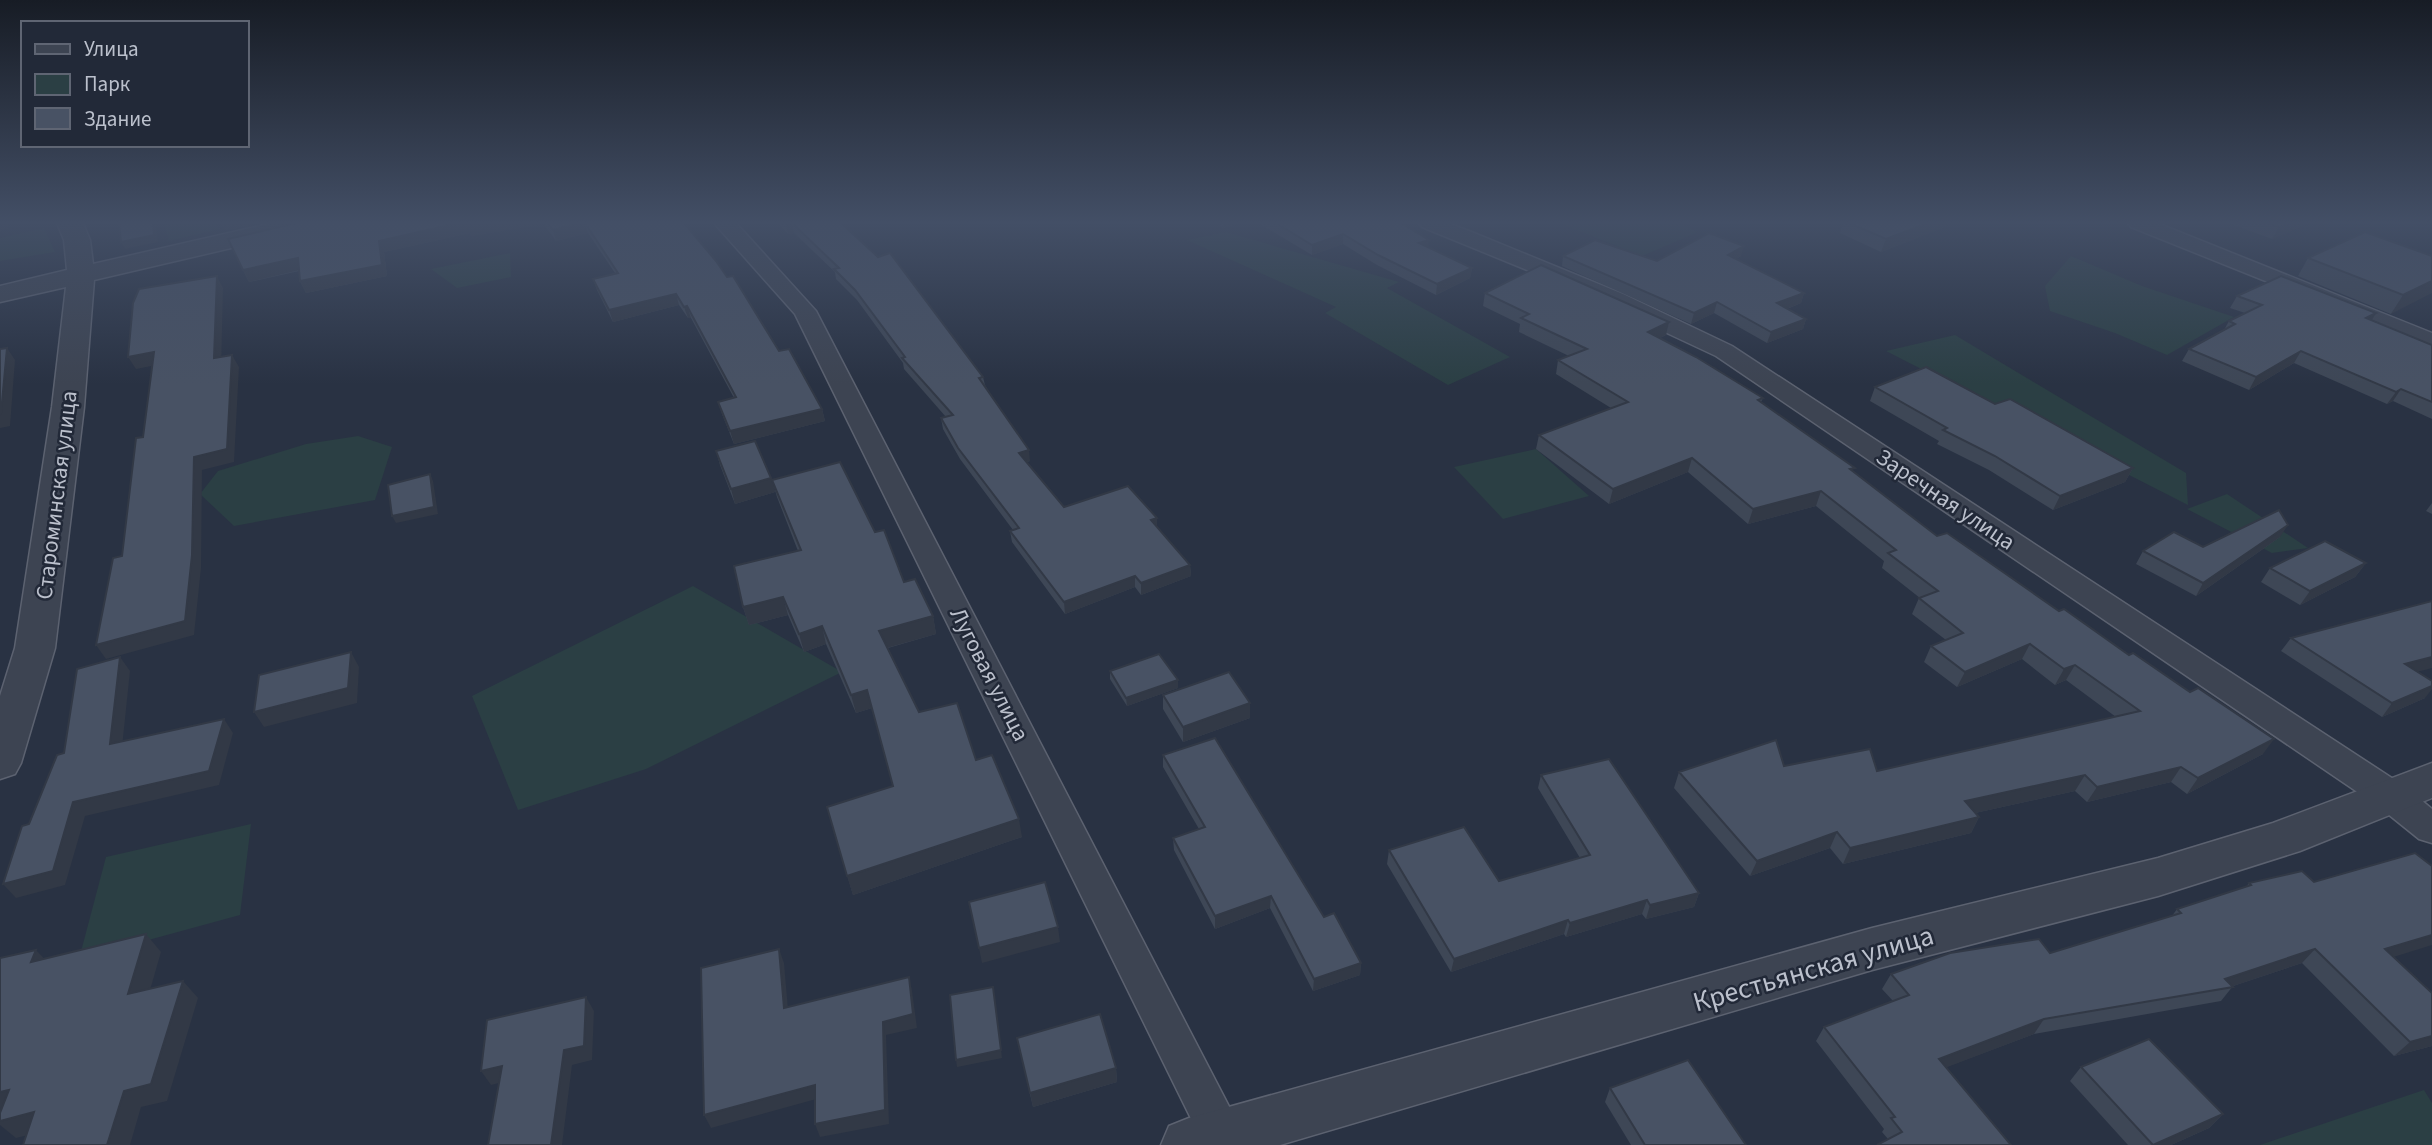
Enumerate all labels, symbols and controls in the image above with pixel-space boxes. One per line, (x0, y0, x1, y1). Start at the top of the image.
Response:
legend (21, 21, 248, 147)
text: Улица (84, 34, 139, 64)
text: Парк (84, 69, 131, 99)
text: Здание (84, 104, 152, 134)
street label: Староминская улица (27, 389, 86, 601)
street label: Заречная улица (1870, 441, 2022, 558)
street label: Луговая улица (942, 602, 1037, 747)
street label: Крестьянская улица (1688, 915, 1938, 1022)

